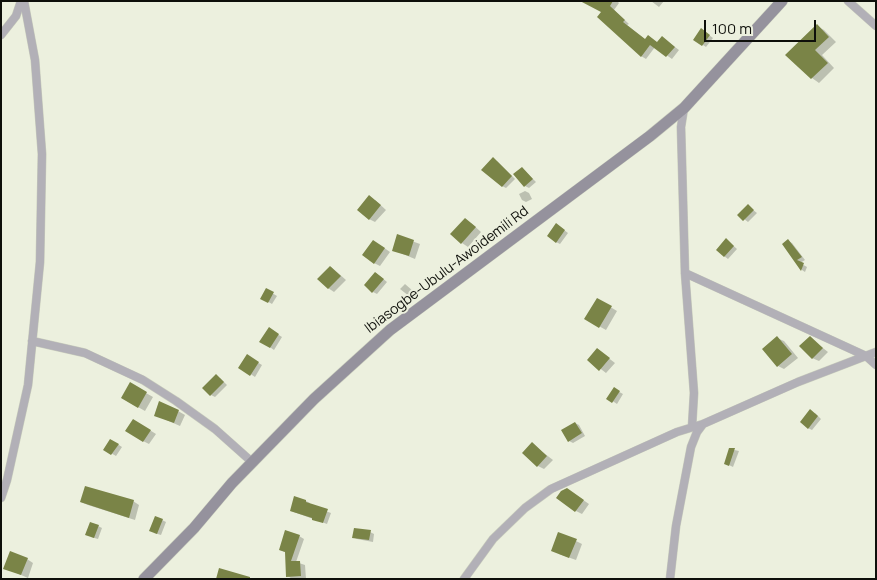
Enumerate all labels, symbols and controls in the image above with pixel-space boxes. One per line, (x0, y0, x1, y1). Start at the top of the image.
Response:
scale bar (707, 10, 820, 42)
text: 100 m (712, 18, 752, 39)
street label: Ibiasogbe-Ubulu-Awoidemili Rd (362, 203, 532, 337)

